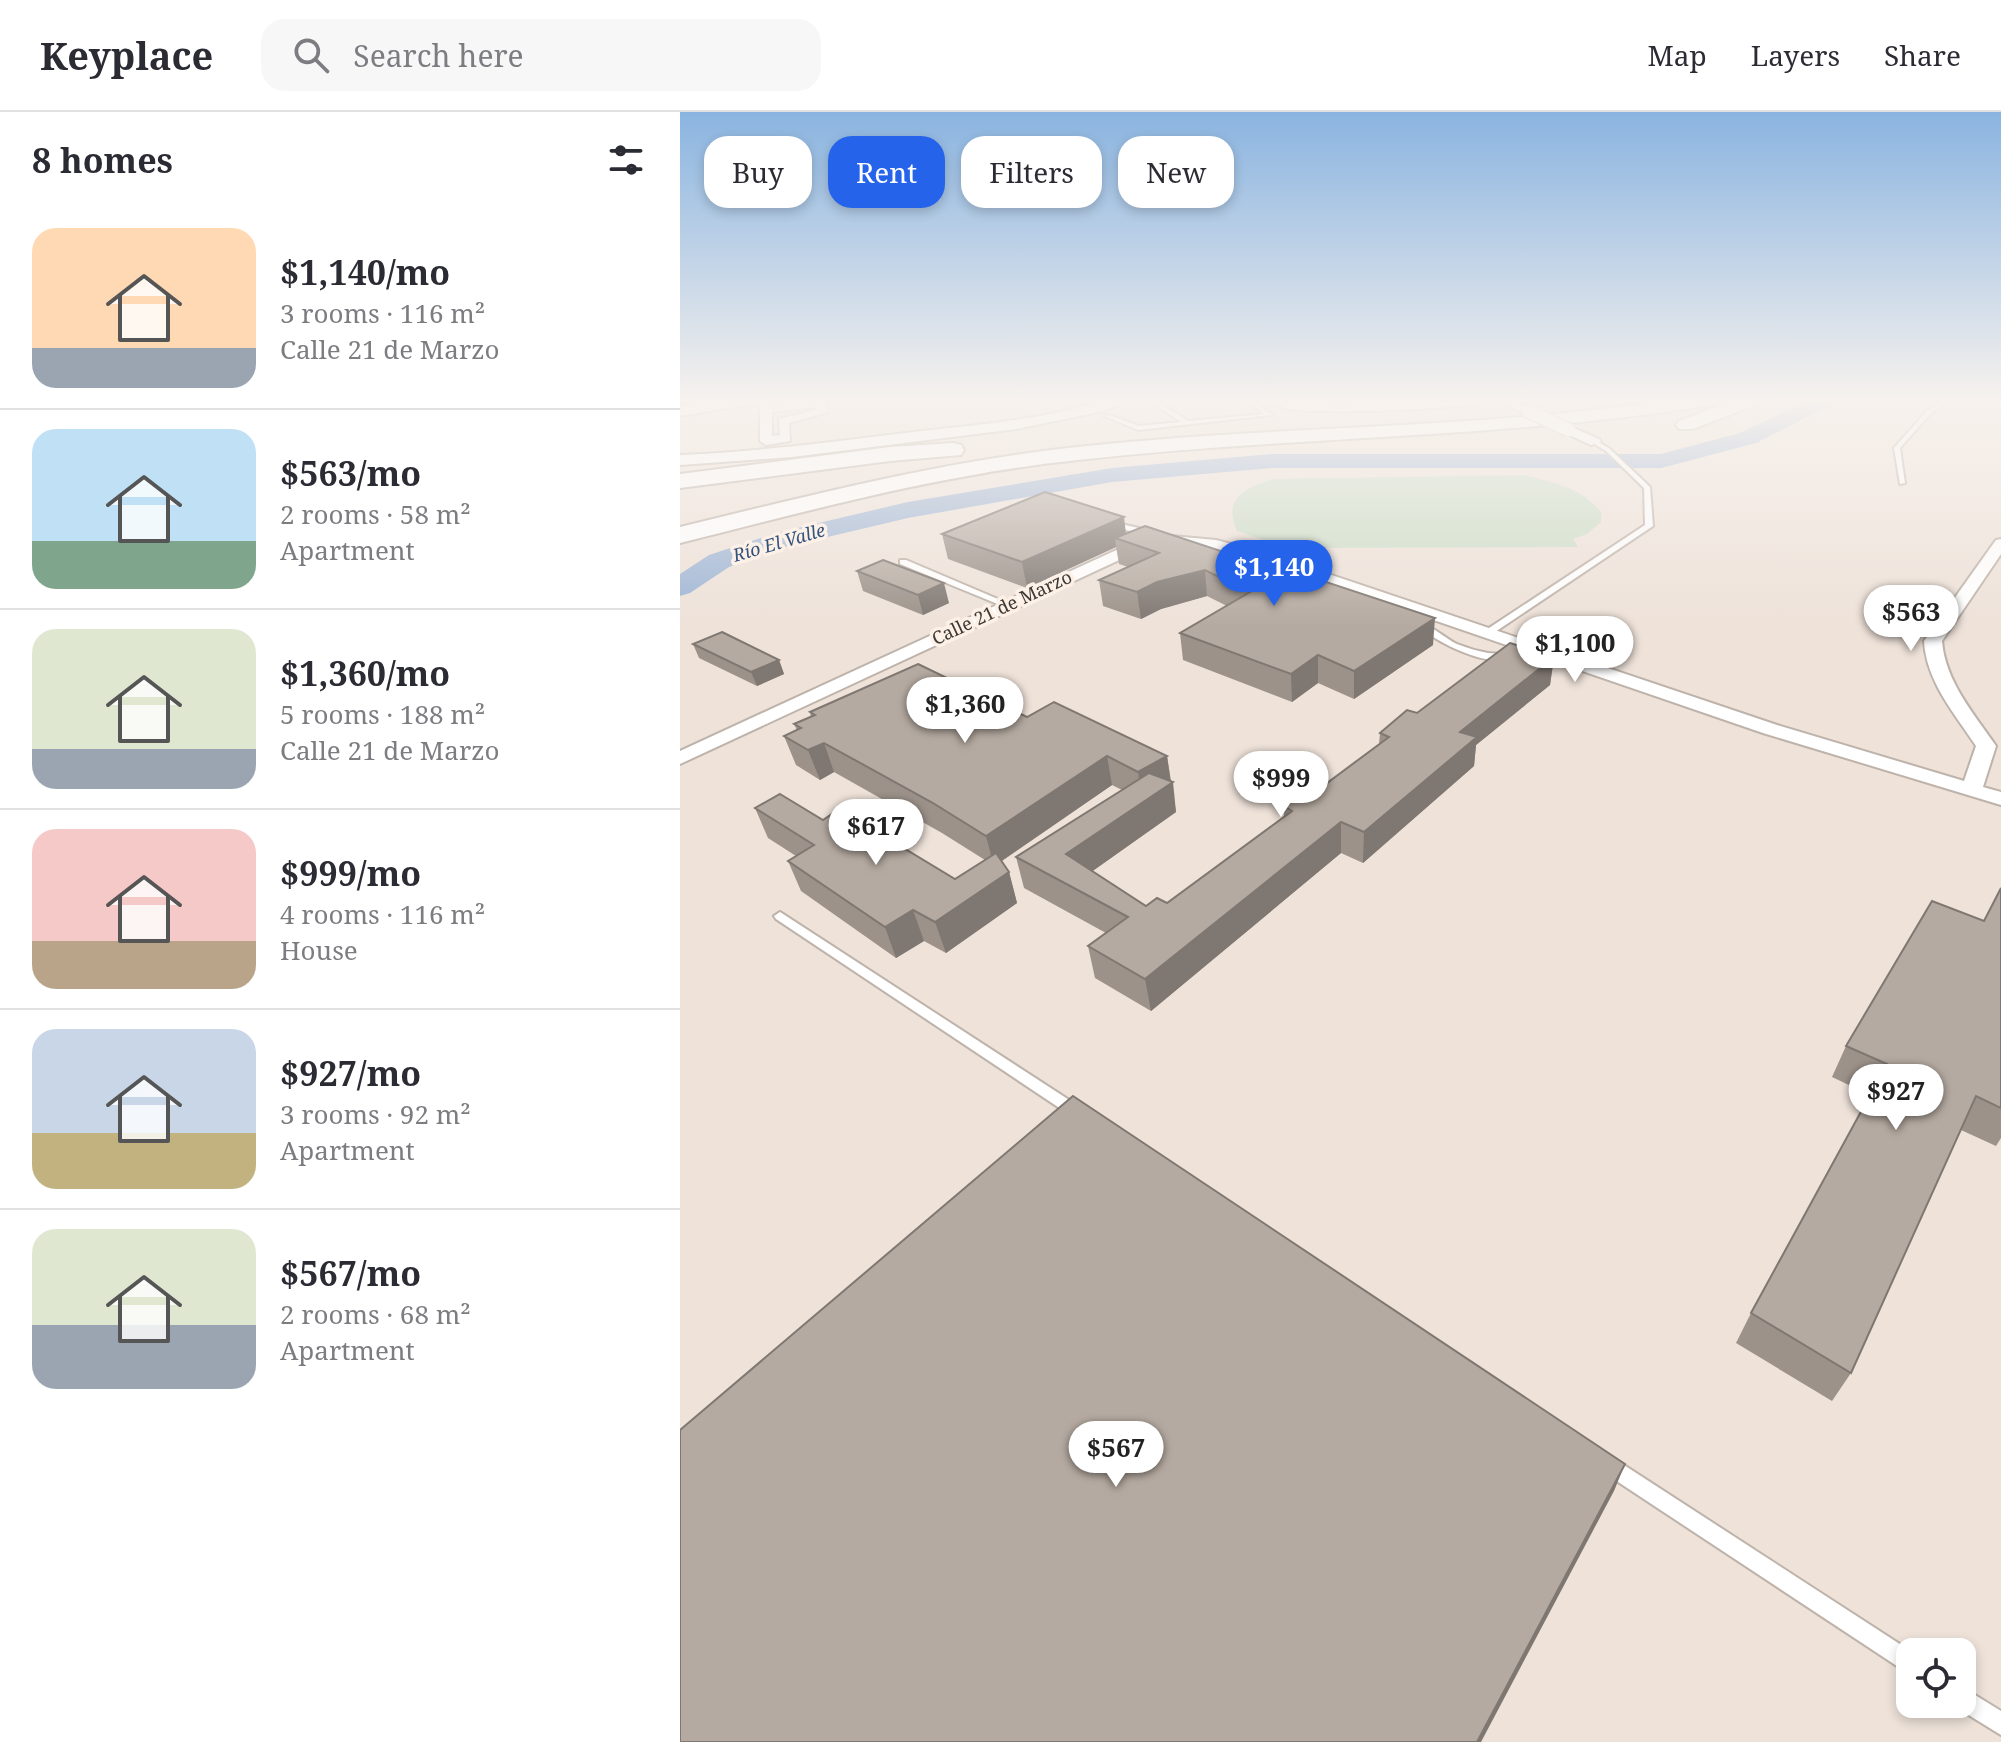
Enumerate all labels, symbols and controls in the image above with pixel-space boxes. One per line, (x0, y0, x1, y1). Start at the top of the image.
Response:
search box (261, 19, 821, 91)
text: Keyplace (40, 29, 213, 81)
icon: search (289, 33, 333, 77)
text: Search here (353, 35, 524, 76)
text: Map (1648, 36, 1707, 74)
text: Layers (1751, 36, 1840, 74)
text: Share (1884, 36, 1961, 74)
chip: Buy (704, 136, 812, 208)
chip: Rent (828, 136, 945, 208)
chip: Filters (961, 136, 1102, 208)
chip: New (1118, 136, 1234, 208)
text: 8 homes (32, 137, 173, 183)
icon: filters (604, 138, 648, 182)
text: $1,140/mo (280, 249, 450, 295)
icon: home (96, 260, 192, 356)
text: 3 rooms · 116 m² (280, 295, 485, 331)
text: Calle 21 de Marzo (280, 331, 499, 367)
text: $563/mo (280, 450, 421, 496)
icon: home (96, 461, 192, 557)
text: 2 rooms · 58 m² (280, 496, 471, 532)
water label: Río El Valle (729, 517, 828, 567)
text: Apartment (280, 532, 415, 568)
pin: $1,140 (1209, 540, 1339, 608)
text: $1,140 (1233, 548, 1315, 584)
street label: Calle 21 de Marzo (928, 564, 1075, 650)
pin: $563 (1864, 585, 1958, 653)
text: $563 (1882, 593, 1940, 629)
pin: $1,100 (1510, 616, 1640, 684)
text: $1,100 (1534, 624, 1616, 660)
text: $1,360/mo (280, 650, 450, 696)
icon: home (96, 661, 192, 757)
pin: $1,360 (900, 677, 1030, 745)
text: $1,360 (924, 685, 1006, 721)
text: 5 rooms · 188 m² (280, 696, 485, 732)
text: Calle 21 de Marzo (280, 732, 499, 768)
pin: $999 (1234, 751, 1328, 819)
text: $999 (1252, 759, 1310, 795)
pin: $617 (829, 799, 923, 867)
text: $617 (847, 807, 905, 843)
text: $999/mo (280, 850, 421, 896)
icon: home (96, 861, 192, 957)
text: 4 rooms · 116 m² (280, 896, 485, 932)
text: House (280, 932, 358, 968)
text: $927/mo (280, 1050, 421, 1096)
icon: home (96, 1061, 192, 1157)
pin: $927 (1849, 1064, 1943, 1132)
text: $927 (1867, 1072, 1925, 1108)
text: 3 rooms · 92 m² (280, 1096, 471, 1132)
text: Apartment (280, 1132, 415, 1168)
text: $567/mo (280, 1250, 421, 1296)
icon: home (96, 1261, 192, 1357)
text: 2 rooms · 68 m² (280, 1296, 471, 1332)
text: Apartment (280, 1332, 415, 1368)
pin: $567 (1069, 1421, 1163, 1489)
text: $567 (1087, 1429, 1145, 1465)
map controls (1896, 1638, 1976, 1718)
button: locate (1896, 1638, 1976, 1718)

